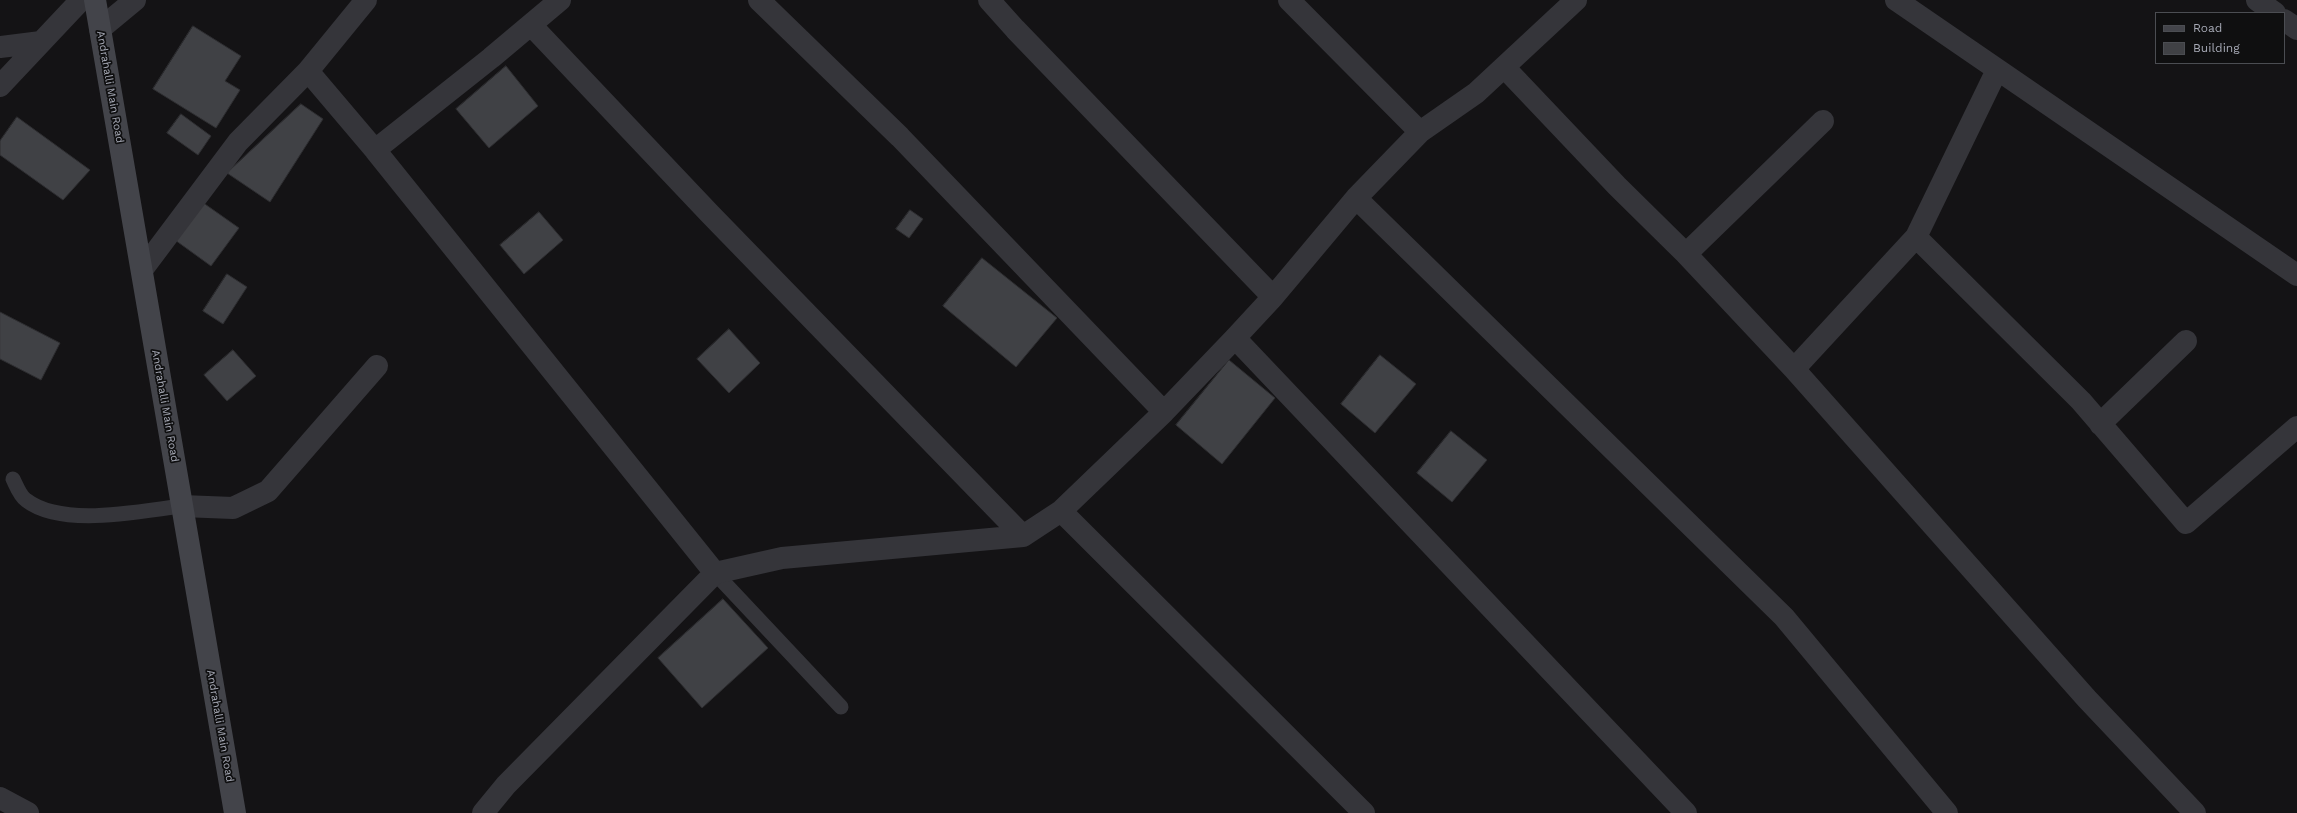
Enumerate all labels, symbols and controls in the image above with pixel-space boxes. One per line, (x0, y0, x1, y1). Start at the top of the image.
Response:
legend (2155, 12, 2285, 64)
text: Road (2193, 21, 2222, 35)
street label: Andrahalli Main Road (94, 30, 126, 144)
text: Building (2193, 41, 2240, 55)
street label: Andrahalli Main Road (149, 349, 181, 463)
street label: Andrahalli Main Road (204, 669, 236, 783)

